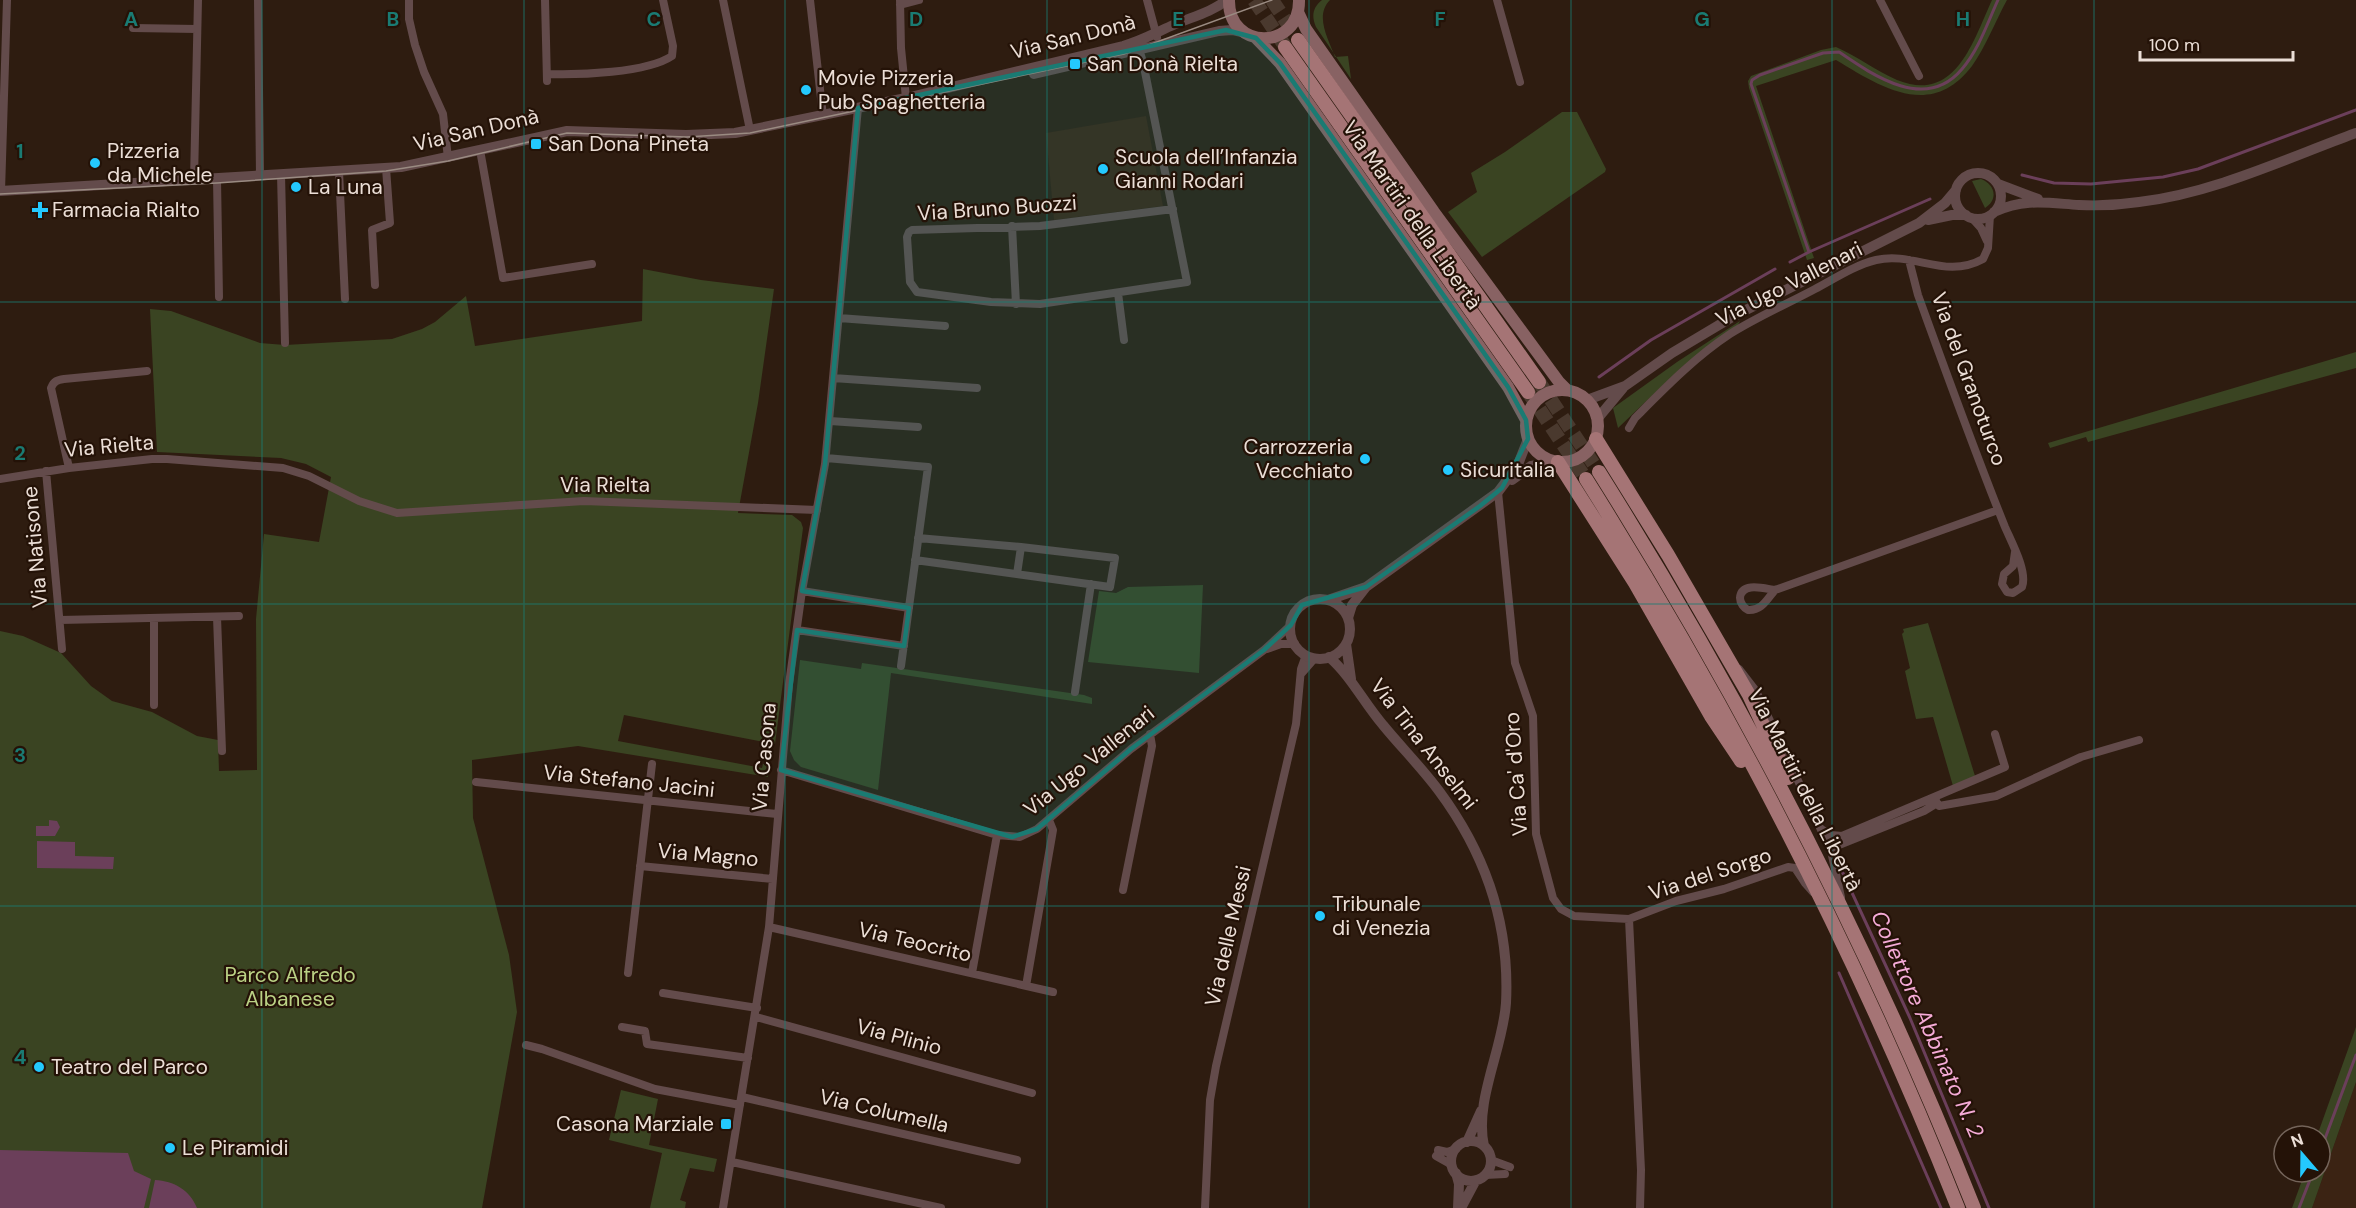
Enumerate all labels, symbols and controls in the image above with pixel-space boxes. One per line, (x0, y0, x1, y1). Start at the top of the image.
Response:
text: A (124, 6, 138, 32)
text: B (387, 6, 399, 32)
text: C (647, 6, 661, 32)
text: D (909, 6, 923, 32)
text: E (1172, 6, 1184, 32)
text: F (1434, 6, 1446, 32)
text: G (1694, 6, 1710, 32)
text: H (1956, 6, 1970, 32)
street label: Via San Donà (1008, 8, 1138, 66)
scale bar (2140, 24, 2293, 62)
text: 100 m (2149, 33, 2200, 57)
place label: San Donà Rielta (1087, 50, 1238, 78)
marker: San Donà Rielta (1068, 57, 1082, 71)
place label: Movie Pizzeria Pub Spaghetteria (818, 64, 985, 116)
marker: Movie Pizzeria Pub Spaghetteria (799, 83, 813, 97)
street label: Via San Donà (411, 102, 541, 158)
street label: Via Martiri della Libertà (1336, 115, 1488, 315)
place label: San Dona' Pineta (548, 130, 709, 158)
place label: Pizzeria da Michele (107, 137, 213, 189)
marker: San Dona' Pineta (529, 137, 543, 151)
text: 1 (16, 138, 24, 164)
place label: Scuola dell’Infanzia Gianni Rodari (1115, 143, 1298, 195)
marker: Pizzeria da Michele (88, 156, 102, 170)
marker: Scuola dell’Infanzia Gianni Rodari (1096, 162, 1110, 176)
place label: La Luna (308, 173, 383, 201)
marker: La Luna (289, 180, 303, 194)
street label: Via Bruno Buozzi (916, 188, 1078, 228)
place label: Farmacia Rialto (52, 196, 200, 224)
marker: Farmacia Rialto (33, 203, 47, 217)
street label: Via Ugo Vallenari (1711, 235, 1867, 333)
street label: Via del Granoturco (1925, 288, 2013, 470)
street label: Via Rielta (63, 428, 155, 464)
place label: Carrozzeria Vecchiato (1244, 433, 1353, 485)
text: 2 (14, 440, 26, 466)
marker: Carrozzeria Vecchiato (1358, 452, 1372, 466)
place label: Sicuritalia (1460, 456, 1555, 484)
marker: Sicuritalia (1441, 463, 1455, 477)
street label: Via Rielta (560, 471, 650, 499)
street label: Via Natisone (16, 485, 54, 609)
street label: Via Tina Anselmi (1364, 673, 1484, 815)
street label: Via Martiri della Libertà (1742, 684, 1868, 896)
street label: Via Ugo Vallenari (1018, 699, 1160, 823)
street label: Via Casona (745, 701, 783, 813)
street label: Via Ca' d'Oro (1498, 711, 1534, 837)
text: 3 (14, 742, 26, 768)
street label: Via Stefano Jacini (542, 758, 716, 804)
street label: Via Magno (656, 837, 760, 873)
street label: Via del Sorgo (1645, 841, 1775, 907)
street label: Via delle Messi (1198, 863, 1258, 1009)
place label: Tribunale di Venezia (1332, 890, 1430, 942)
water label: Collettore Abbinato N. 2 (1864, 906, 1991, 1143)
marker: Tribunale di Venezia (1313, 909, 1327, 923)
street label: Via Teocrito (856, 915, 974, 969)
park label: Parco Alfredo Albanese (224, 961, 356, 1013)
street label: Via Plinio (853, 1012, 945, 1062)
text: 4 (14, 1044, 27, 1070)
place label: Teatro del Parco (51, 1053, 208, 1081)
marker: Teatro del Parco (32, 1060, 46, 1074)
street label: Via Columella (817, 1083, 951, 1139)
place label: Casona Marziale (556, 1110, 714, 1138)
marker: Casona Marziale (719, 1117, 733, 1131)
north arrow (2272, 1124, 2332, 1184)
text: N (2288, 1129, 2306, 1152)
place label: Le Piramidi (182, 1134, 289, 1162)
marker: Le Piramidi (163, 1141, 177, 1155)

